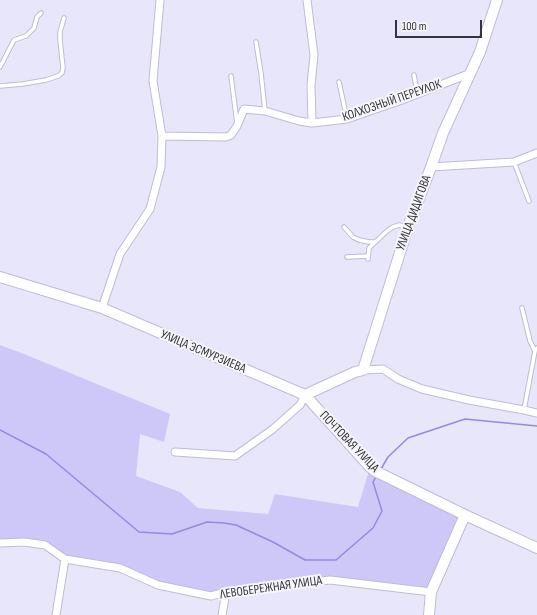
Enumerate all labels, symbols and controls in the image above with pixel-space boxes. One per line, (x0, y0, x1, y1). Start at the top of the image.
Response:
scale bar (397, 12, 484, 38)
text: 100 m (402, 19, 427, 34)
street label: КОЛХОЗНЫЙ ПЕРЕУЛОК (340, 77, 444, 125)
street label: УЛИЦА ДИДИГОВА (393, 173, 435, 253)
street label: УЛИЦА ЭСМУРЗИЕВА (158, 327, 248, 377)
street label: ПОЧТОВАЯ УЛИЦА (316, 408, 382, 476)
street label: ЛЕВОБЕРЕЖНАЯ УЛИЦА (219, 573, 323, 603)

